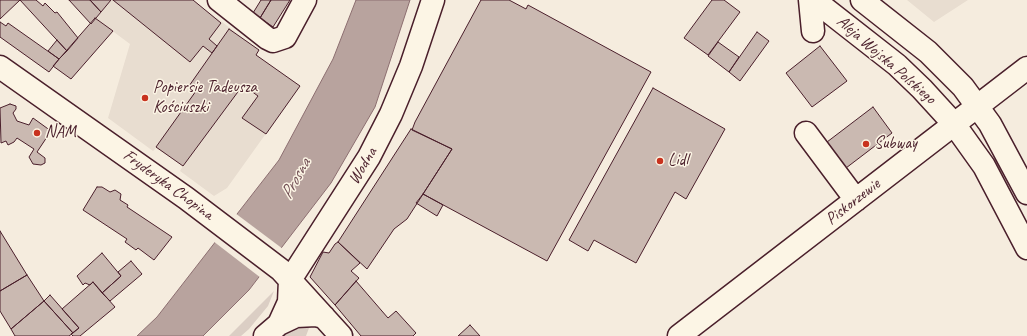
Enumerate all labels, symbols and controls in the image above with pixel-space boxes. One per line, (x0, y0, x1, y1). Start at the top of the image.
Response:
street label: Aleja Wojska Polskiego (832, 11, 940, 109)
place label: Popiersie Tadeusza Kościuszki (153, 78, 257, 118)
marker: Popiersie Tadeusza Kościuszki (140, 93, 150, 103)
place label: NAM (45, 123, 76, 143)
marker: NAM (32, 128, 42, 138)
place label: Subway (874, 134, 917, 154)
marker: Subway (861, 139, 871, 149)
street label: Wodna (344, 144, 382, 188)
street label: Fryderyka Chopina (119, 145, 217, 225)
place label: Lidl (668, 151, 688, 171)
water label: Prosna (276, 155, 316, 203)
marker: Lidl (655, 156, 665, 166)
street label: Piskorzewie (822, 174, 884, 230)

